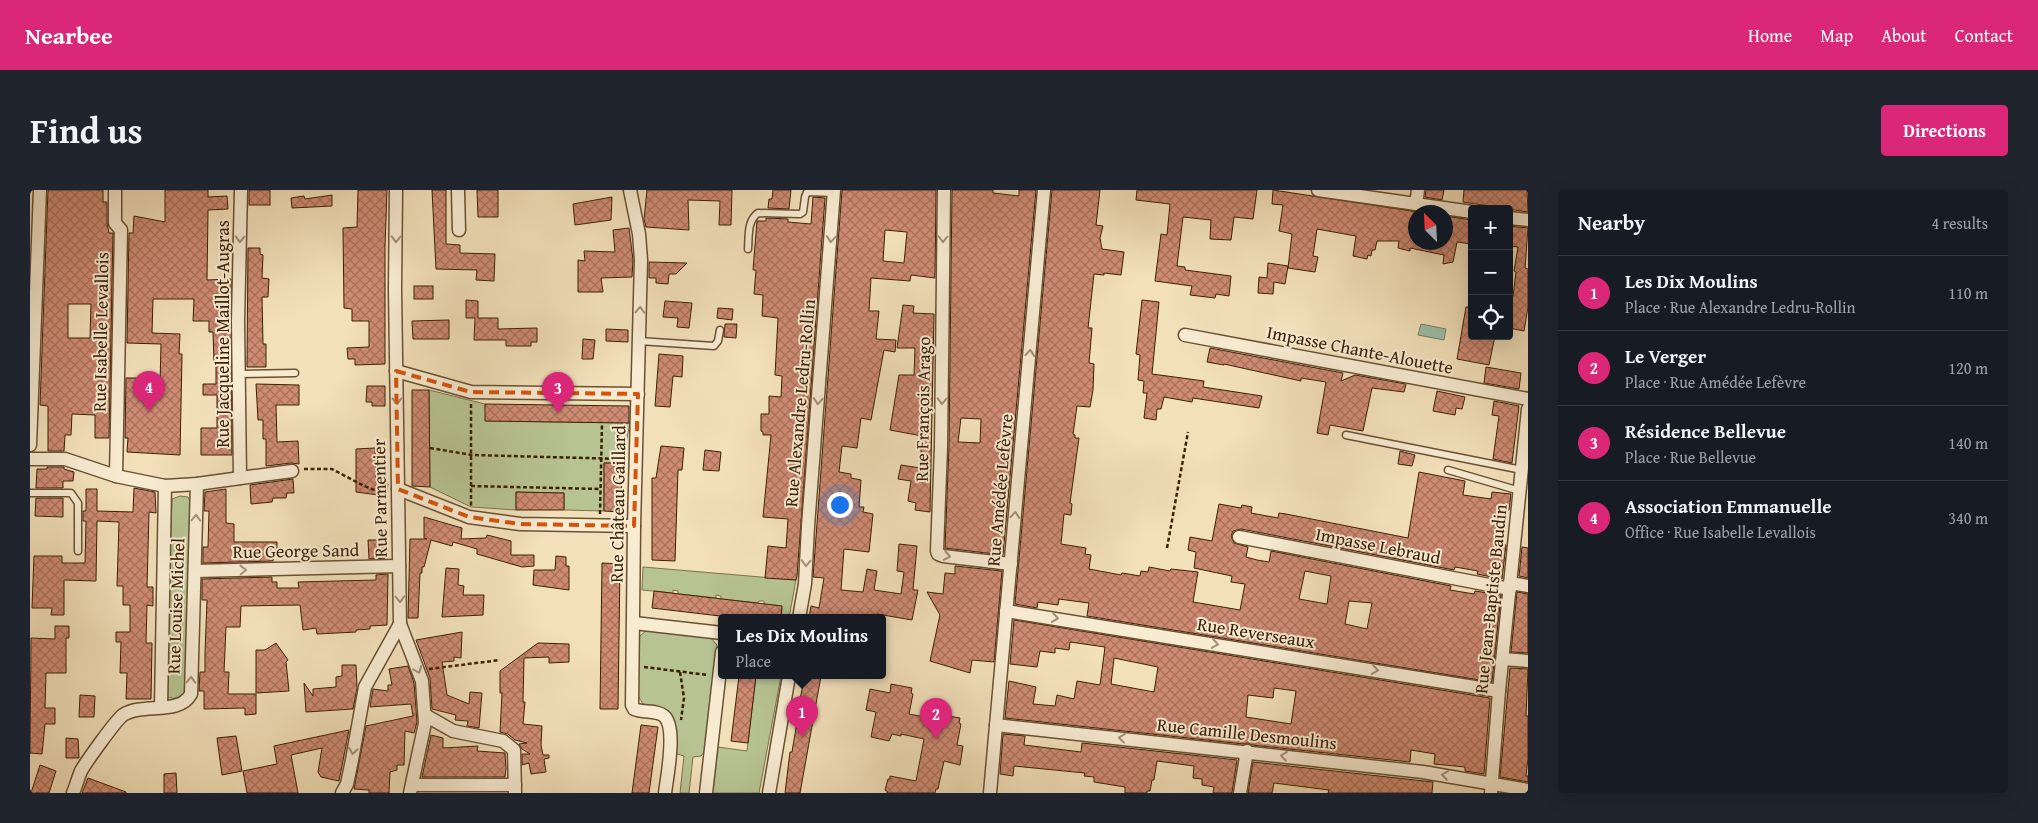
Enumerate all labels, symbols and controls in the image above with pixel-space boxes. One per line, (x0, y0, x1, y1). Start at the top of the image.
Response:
text: Nearbee (25, 18, 113, 53)
text: Home (1748, 22, 1792, 49)
text: Map (1820, 22, 1853, 49)
text: About (1881, 22, 1927, 49)
text: Contact (1955, 22, 2013, 49)
text: Find us (30, 105, 143, 156)
button: Directions (1881, 105, 2008, 156)
north arrow (1408, 205, 1453, 250)
map controls (1468, 205, 1513, 340)
button: + (1468, 205, 1513, 250)
text: Nearby (1578, 207, 1645, 238)
text: 4 results (1931, 211, 1988, 235)
street label: Rue Jacqueline Maillot-Augras (209, 220, 236, 448)
one-way arrow (234, 235, 245, 243)
one-way arrow (391, 235, 401, 243)
one-way arrow (825, 235, 836, 243)
one-way arrow (938, 235, 948, 243)
button: − (1468, 250, 1513, 295)
street label: Rue Isabelle Levallois (86, 252, 115, 412)
text: Les Dix Moulins (1625, 267, 1758, 295)
text: 1 (1590, 281, 1598, 305)
text: 110 m (1948, 281, 1988, 305)
button: locate (1468, 295, 1513, 340)
text: Place · Rue Alexandre Ledru-Rollin (1625, 295, 1855, 319)
street label: Rue Alexandre Ledru-Rollin (777, 298, 822, 508)
one-way arrow (635, 306, 645, 314)
street label: Impasse Chante-Alouette (1265, 318, 1456, 381)
street label: Rue François Arago (908, 336, 937, 482)
text: Le Verger (1625, 342, 1706, 370)
one-way arrow (1024, 349, 1035, 357)
text: 2 (1590, 356, 1598, 380)
text: 120 m (1948, 356, 1988, 380)
text: Place · Rue Amédée Lefèvre (1625, 370, 1806, 394)
pin: 4 (133, 371, 165, 412)
pin: 3 (542, 372, 574, 413)
one-way arrow (812, 397, 823, 405)
one-way arrow (936, 397, 947, 405)
one-way arrow (392, 398, 402, 405)
street label: Rue Amédée Lefèvre (979, 413, 1020, 567)
text: Résidence Bellevue (1625, 417, 1786, 445)
street label: Rue Château Gaillard (603, 425, 632, 583)
text: 3 (1590, 431, 1598, 455)
text: 140 m (1948, 431, 1988, 455)
street label: Rue Parmentier (365, 438, 394, 558)
text: Place · Rue Bellevue (1625, 445, 1756, 469)
your location (827, 492, 853, 518)
text: Association Emmanuelle (1625, 492, 1832, 520)
street label: Rue Jean-Baptiste Baudin (1467, 503, 1514, 695)
text: 4 (1590, 506, 1598, 530)
text: 340 m (1948, 506, 1988, 530)
one-way arrow (1010, 511, 1021, 519)
one-way arrow (191, 514, 201, 522)
street label: Impasse Lebraud (1313, 520, 1443, 571)
text: Office · Rue Isabelle Levallois (1625, 520, 1816, 544)
street label: Rue George Sand (232, 536, 360, 565)
street label: Rue Louise Michel (160, 538, 191, 674)
one-way arrow (943, 550, 952, 561)
one-way arrow (801, 559, 812, 567)
one-way arrow (240, 564, 248, 575)
one-way arrow (394, 595, 405, 603)
street label: Rue Reverseaux (1195, 610, 1318, 655)
one-way arrow (1051, 612, 1059, 623)
popup (718, 614, 886, 679)
text: Les Dix Moulins (736, 621, 868, 649)
one-way arrow (1211, 638, 1219, 648)
text: Place (736, 649, 771, 673)
one-way arrow (412, 665, 422, 674)
one-way arrow (1371, 665, 1380, 675)
one-way arrow (186, 676, 197, 684)
pin: 1 (786, 696, 818, 737)
pin: 2 (920, 698, 952, 739)
street label: Rue Camille Desmoulins (1156, 711, 1338, 756)
one-way arrow (1118, 733, 1126, 744)
one-way arrow (349, 746, 359, 755)
one-way arrow (1279, 751, 1287, 762)
one-way arrow (1441, 771, 1449, 781)

